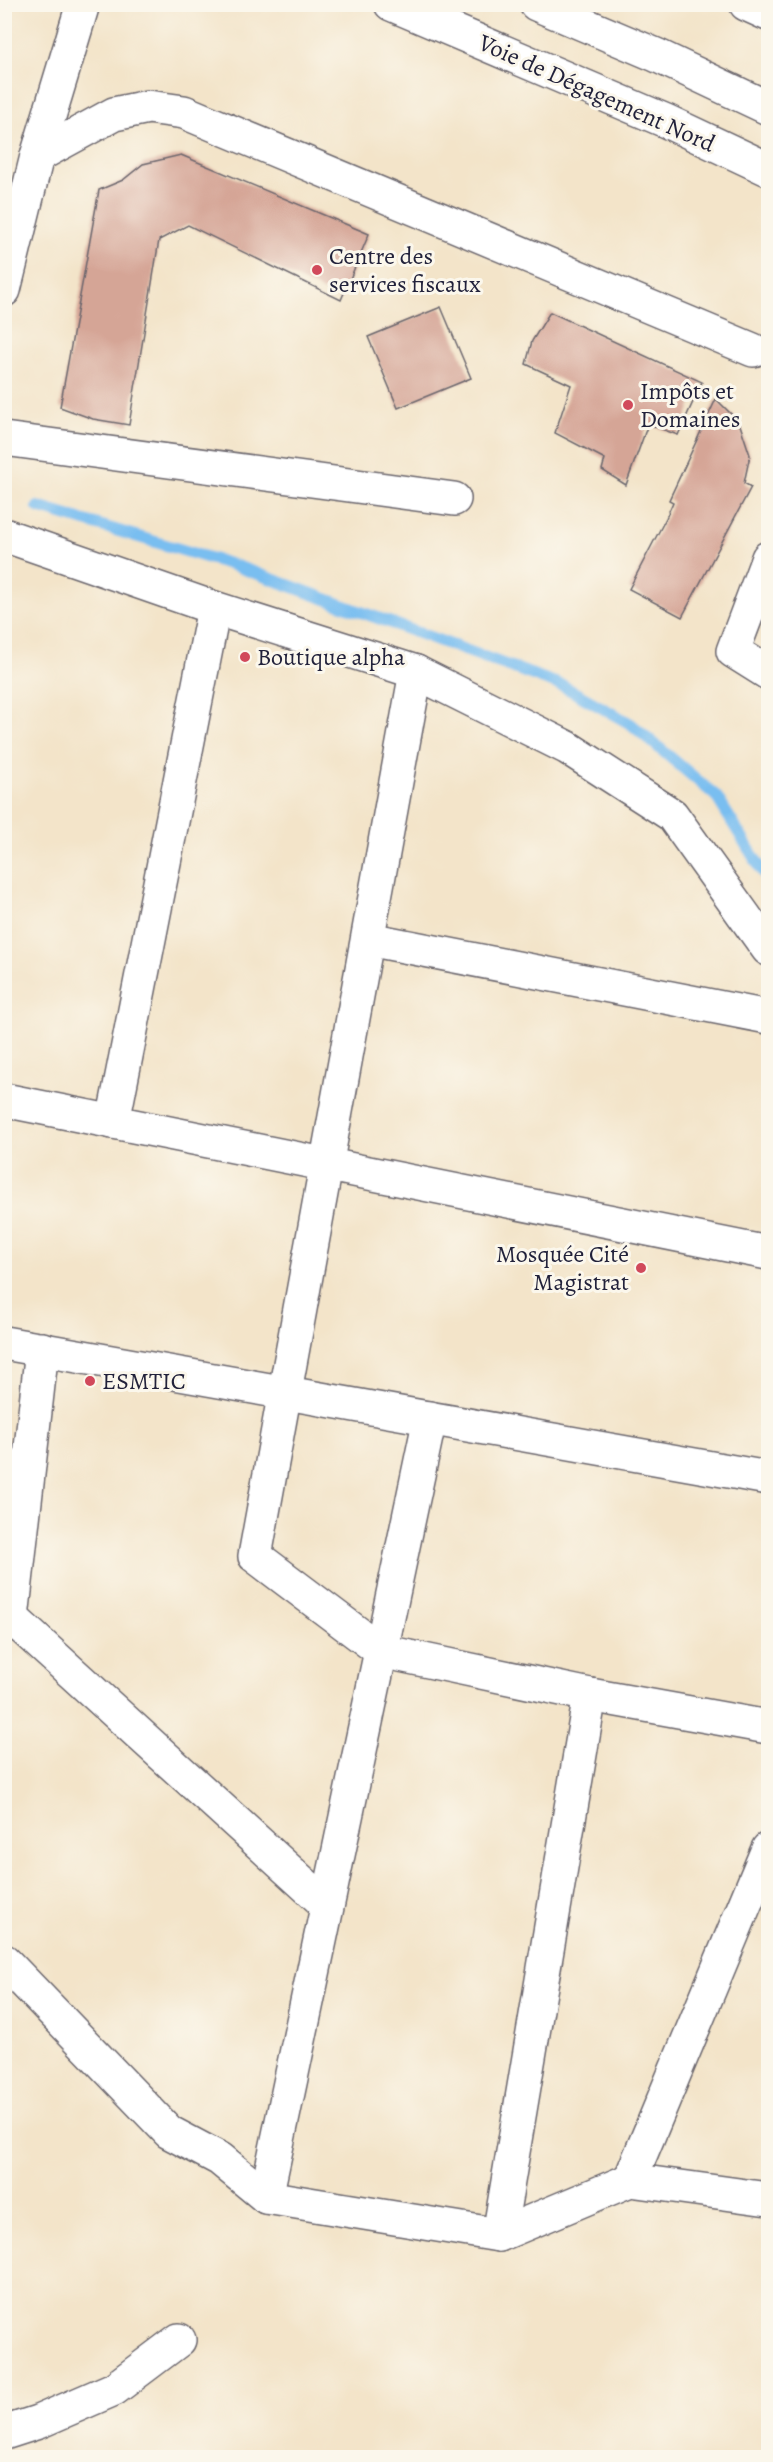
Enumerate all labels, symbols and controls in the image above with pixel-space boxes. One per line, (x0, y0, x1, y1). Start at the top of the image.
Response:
street label: Voie de Dégagement Nord (473, 26, 720, 160)
place label: Centre des services fiscaux (329, 240, 481, 300)
marker: Centre des services fiscaux (310, 263, 324, 277)
place label: Impôts et Domaines (640, 375, 740, 435)
marker: Impôts et Domaines (621, 398, 635, 412)
place label: Boutique alpha (257, 641, 406, 673)
marker: Boutique alpha (238, 650, 252, 664)
place label: Mosquée Cité Magistrat (496, 1238, 629, 1298)
marker: Mosquée Cité Magistrat (634, 1261, 648, 1275)
place label: ESMTIC (102, 1365, 186, 1397)
marker: ESMTIC (83, 1374, 97, 1388)

